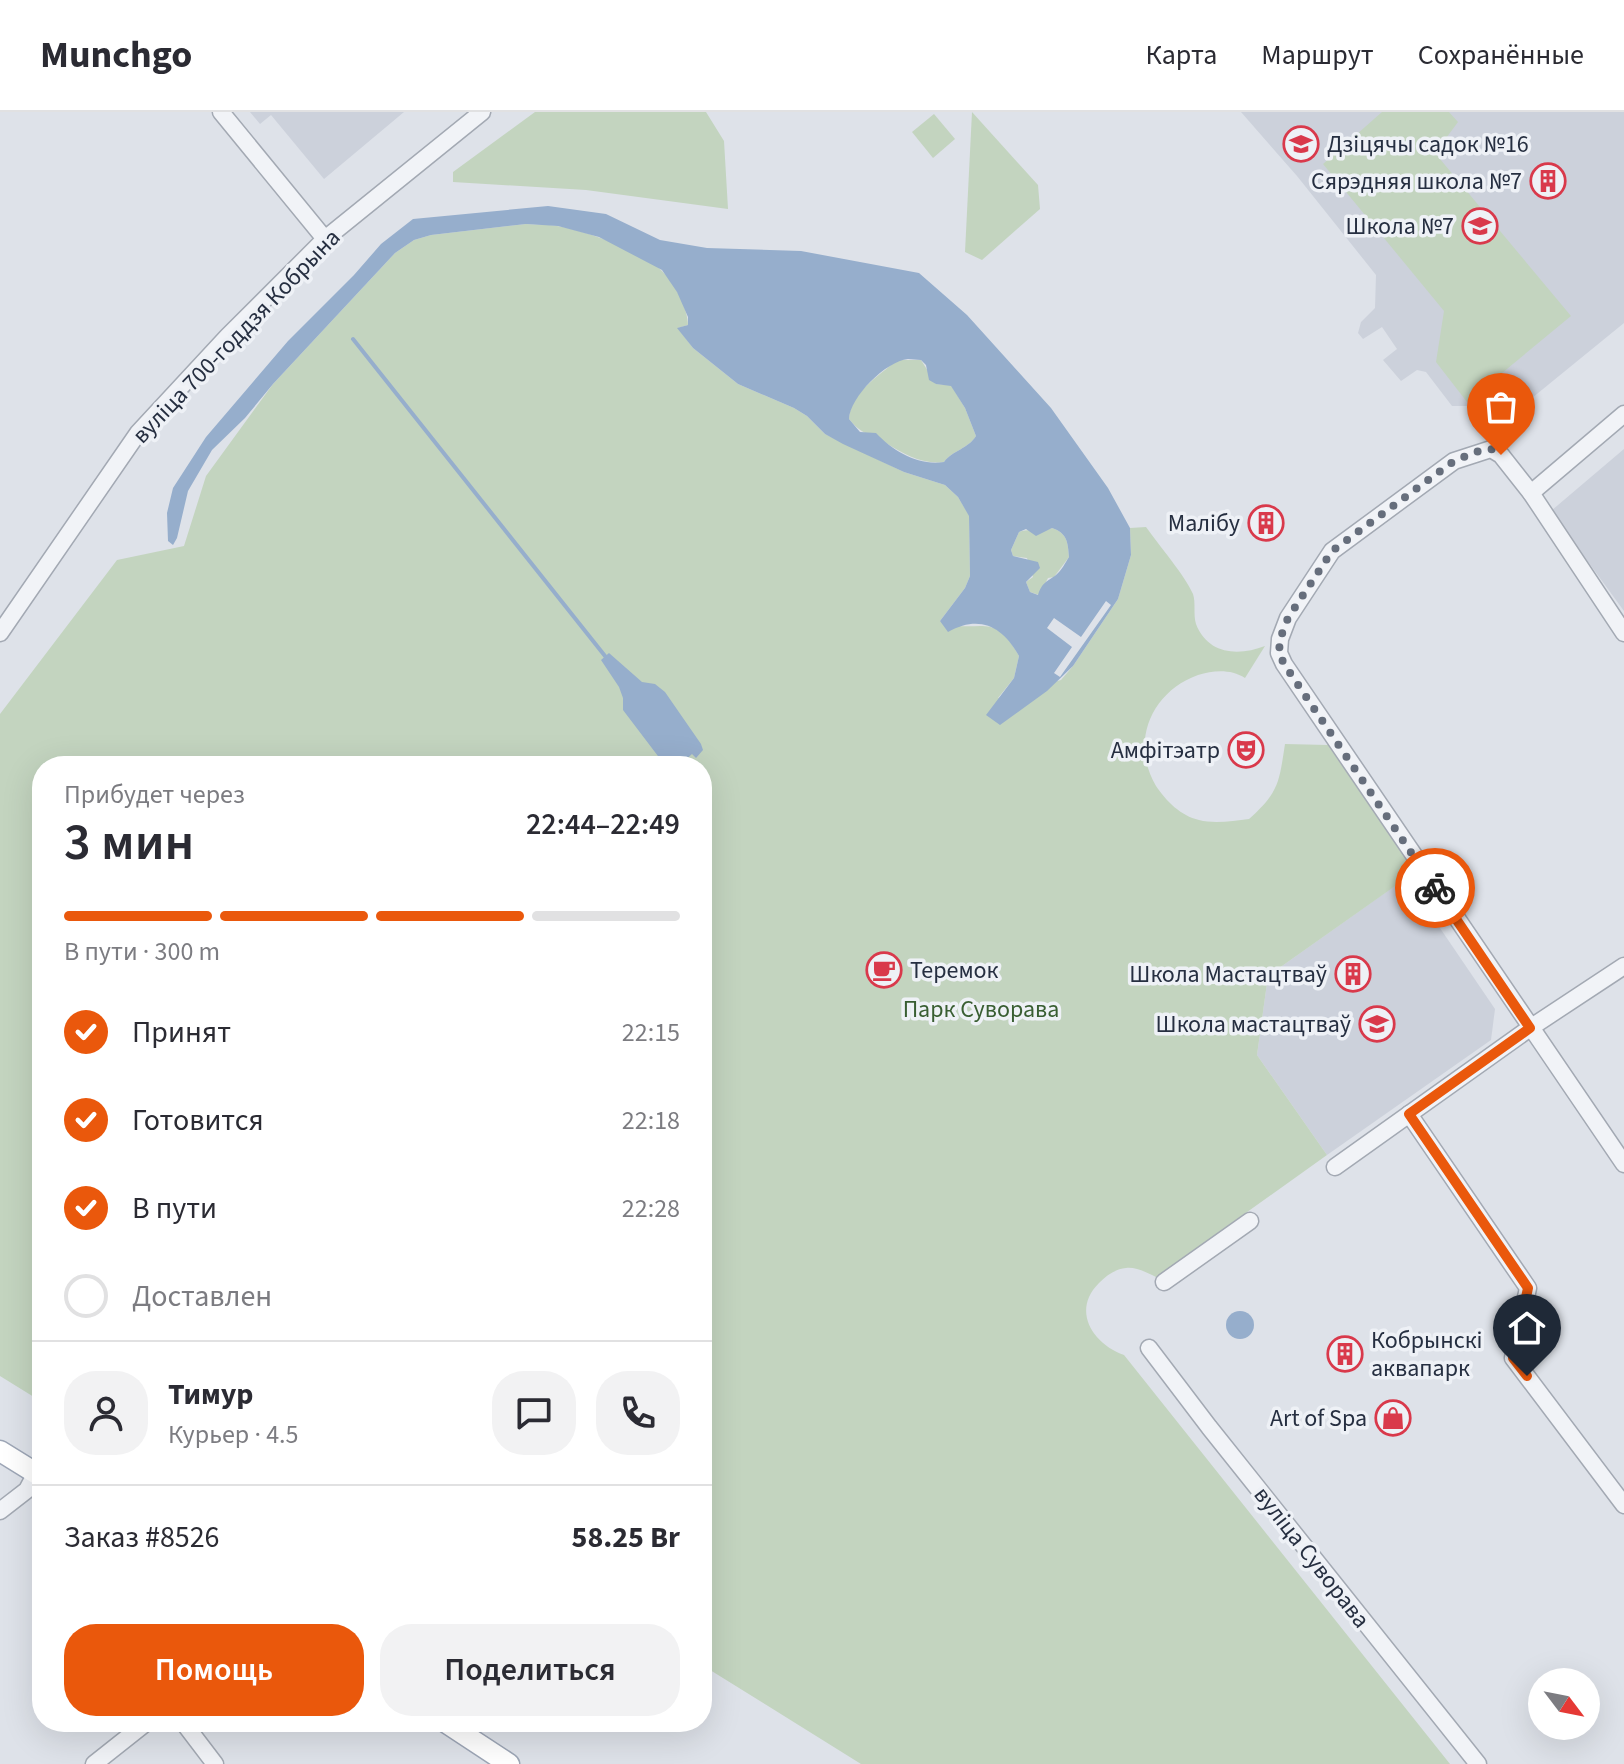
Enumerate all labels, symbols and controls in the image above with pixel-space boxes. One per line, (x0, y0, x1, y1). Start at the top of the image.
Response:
text: Munchgo (40, 28, 192, 82)
text: Карта (1146, 35, 1217, 75)
text: Маршрут (1261, 35, 1374, 75)
text: Сохранённые (1418, 35, 1584, 75)
school or university icon: Дзіцячы садок №16 (1282, 125, 1320, 163)
place label: Дзіцячы садок №16 (1327, 127, 1529, 162)
building icon: Сярэдняя школа №7 (1529, 162, 1567, 200)
place label: Сярэдняя школа №7 (1311, 164, 1522, 199)
school or university icon: Школа №7 (1461, 207, 1499, 245)
place label: Школа №7 (1345, 209, 1454, 244)
street label: вуліца 700-годдзя Кобрына (124, 221, 349, 452)
pin (1467, 373, 1535, 455)
icon: bag (1479, 385, 1523, 429)
building icon: Малібу (1247, 504, 1285, 542)
place label: Малібу (1168, 506, 1240, 541)
theatre icon: Амфітэатр (1227, 731, 1265, 769)
place label: Амфітэатр (1111, 733, 1220, 768)
text: Прибудет через (64, 776, 245, 813)
text: 22:44–22:49 (526, 803, 680, 846)
text: 3 мин (64, 806, 194, 880)
courier (1395, 848, 1475, 928)
icon: bike (1413, 866, 1457, 910)
text: В пути · 300 m (64, 933, 220, 970)
cafe icon: Теремок (865, 951, 903, 989)
place label: Теремок (910, 953, 999, 988)
building icon: Школа Мастацтваў (1334, 955, 1372, 993)
place label: Школа Мастацтваў (1129, 957, 1327, 992)
park label: Парк Суворава (903, 992, 1059, 1027)
school or university icon: Школа мастацтваў (1358, 1005, 1396, 1043)
place label: Школа мастацтваў (1156, 1007, 1351, 1042)
icon: check (64, 1010, 108, 1054)
text: Принят (132, 1011, 231, 1054)
text: 22:15 (622, 1014, 680, 1051)
icon: check (64, 1098, 108, 1142)
text: Готовится (132, 1099, 264, 1142)
text: 22:18 (622, 1102, 680, 1139)
icon: check (64, 1186, 108, 1230)
text: В пути (132, 1187, 217, 1230)
text: 22:28 (622, 1190, 680, 1227)
text: Доставлен (132, 1275, 272, 1318)
pin (1493, 1294, 1561, 1376)
icon: home (1505, 1306, 1549, 1350)
place label: Кобрынскі аквапарк (1371, 1323, 1483, 1386)
building icon: Кобрынскі аквапарк (1326, 1335, 1364, 1373)
button: person (64, 1371, 148, 1455)
button: chat (492, 1371, 576, 1455)
button: phone (596, 1371, 680, 1455)
text: Тимур (168, 1373, 254, 1416)
shop icon: Art of Spa (1374, 1399, 1412, 1437)
place label: Art of Spa (1270, 1401, 1367, 1436)
text: Курьер · 4.5 (168, 1416, 298, 1453)
street label: вуліца Суворава (1245, 1479, 1378, 1636)
text: Заказ #8526 (64, 1516, 220, 1559)
text: 58.25 Br (572, 1516, 680, 1559)
button: Помощь (64, 1624, 364, 1716)
button: Поделиться (380, 1624, 680, 1716)
north arrow (1528, 1668, 1600, 1740)
map controls (1528, 1668, 1600, 1740)

